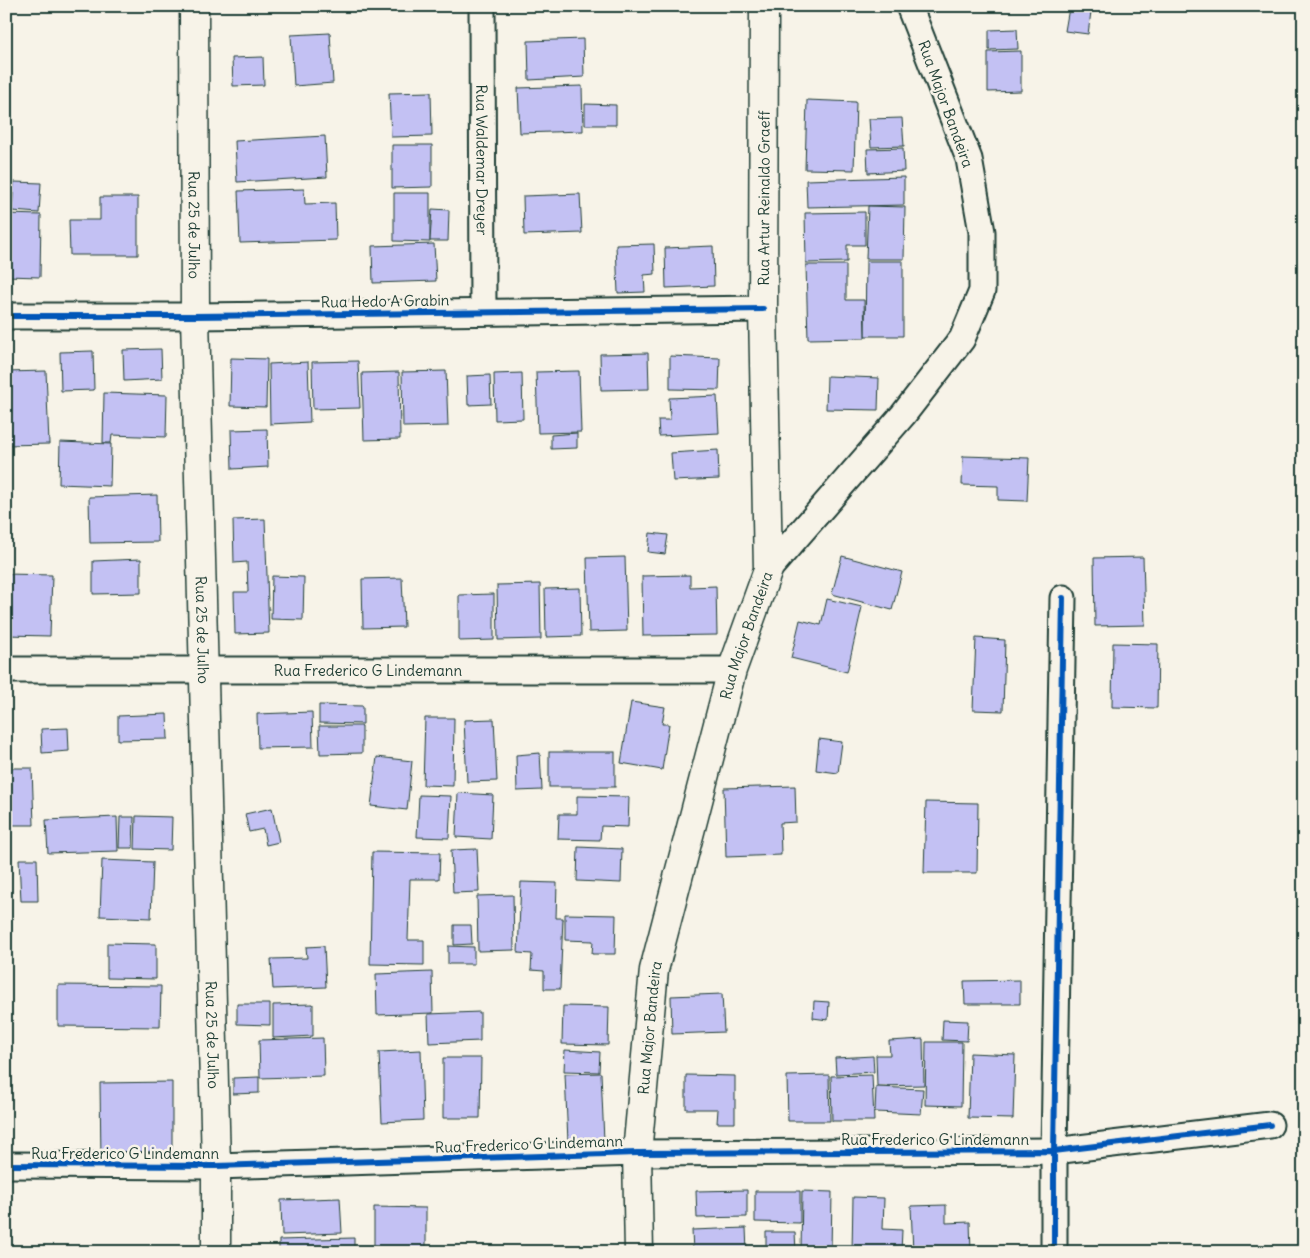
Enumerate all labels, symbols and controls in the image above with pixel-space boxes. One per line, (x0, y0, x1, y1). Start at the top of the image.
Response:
street label: Rua Major Bandeira (914, 38, 978, 171)
street label: Rua Waldemar Dreyer (473, 85, 492, 235)
street label: Rua Artur Reinaldo Graeff (754, 109, 773, 286)
street label: Rua 25 de Julho (185, 171, 204, 279)
street label: Rua Hedo A Grabin (320, 290, 450, 312)
street label: Rua Major Bandeira (715, 568, 776, 701)
street label: Rua 25 de Julho (192, 576, 214, 684)
street label: Rua Frederico G Lindemann (274, 661, 463, 680)
street label: Rua Major Bandeira (633, 958, 666, 1095)
street label: Rua 25 de Julho (202, 981, 224, 1089)
street label: Rua Frederico G Lindemann (841, 1130, 1029, 1149)
street label: Rua Frederico G Lindemann (435, 1131, 624, 1157)
street label: Rua Frederico G Lindemann (31, 1144, 219, 1163)

